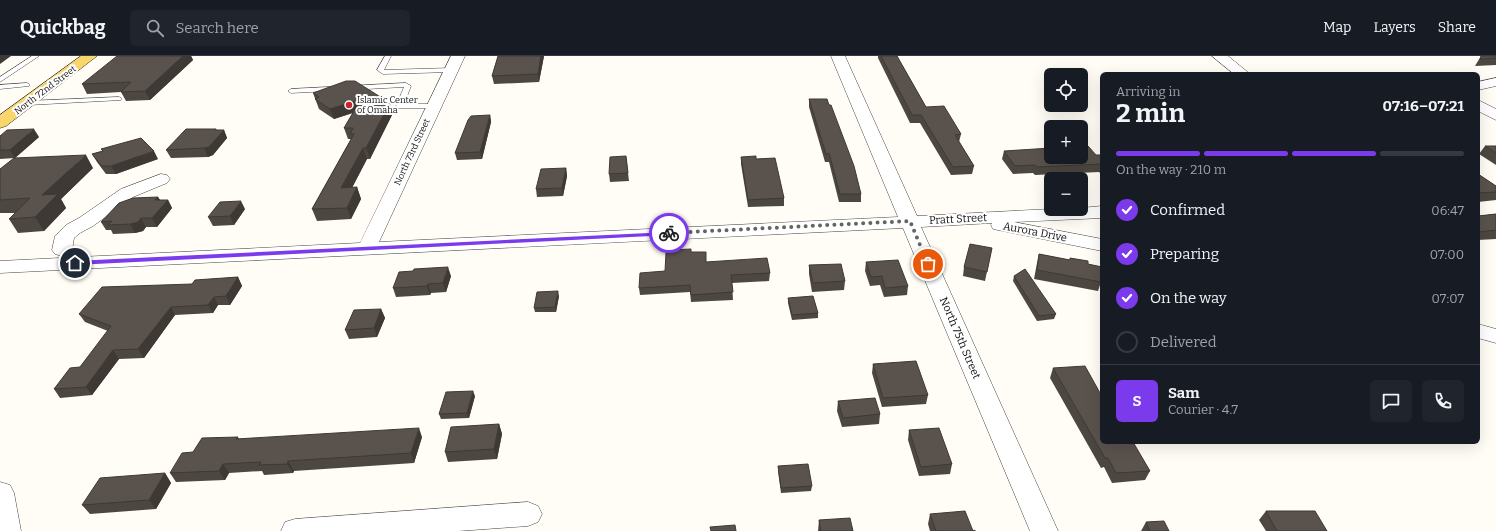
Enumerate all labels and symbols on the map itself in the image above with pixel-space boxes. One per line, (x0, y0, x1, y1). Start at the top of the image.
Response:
street label: North 72nd Street (12, 63, 78, 116)
place label: Islamic Center of Omaha (357, 95, 418, 115)
marker: Islamic Center of Omaha (344, 100, 354, 110)
street label: North 73rd Street (392, 116, 432, 187)
street label: Pratt Street (929, 211, 987, 227)
courier (649, 213, 689, 253)
street label: Aurora Drive (1002, 219, 1068, 245)
pin (58, 246, 92, 280)
pin (911, 247, 945, 281)
street label: North 75th Street (937, 295, 983, 381)

